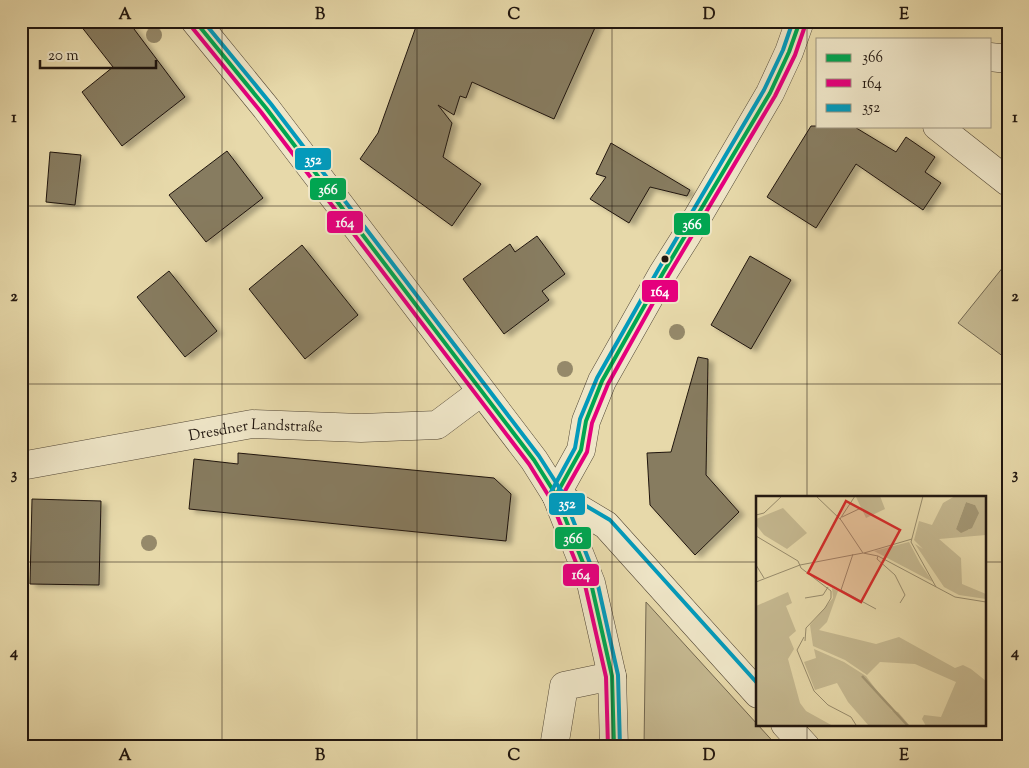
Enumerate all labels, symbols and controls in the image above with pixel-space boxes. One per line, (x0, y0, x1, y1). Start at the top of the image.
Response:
text: A (119, 4, 132, 27)
text: B (315, 4, 325, 27)
text: C (508, 4, 521, 27)
text: D (703, 4, 716, 27)
text: E (899, 4, 909, 27)
scale bar (40, 38, 156, 70)
legend (816, 38, 992, 128)
text: 20 m (48, 46, 79, 67)
text: 366 (862, 48, 883, 69)
text: 164 (862, 74, 882, 95)
text: 352 (862, 98, 880, 119)
text: 1 (11, 107, 17, 130)
text: 1 (1012, 107, 1018, 130)
line badge: 352 (294, 147, 332, 171)
text: 352 (305, 151, 322, 171)
line badge: 366 (309, 177, 347, 201)
text: 366 (318, 181, 338, 201)
line badge: 164 (326, 210, 364, 234)
line badge: 366 (673, 212, 711, 236)
text: 164 (336, 214, 354, 234)
text: 366 (682, 216, 702, 236)
unlabelled marker (660, 254, 670, 264)
line badge: 164 (641, 279, 679, 303)
text: 164 (651, 283, 669, 303)
text: 2 (10, 286, 18, 309)
text: 2 (1011, 286, 1019, 309)
street label: Dresdner Landstraße (187, 415, 323, 447)
text: 3 (11, 464, 18, 487)
text: 3 (1012, 464, 1019, 487)
line badge: 352 (548, 492, 586, 516)
text: 352 (559, 495, 576, 515)
inset map (756, 496, 986, 726)
line badge: 366 (554, 526, 592, 550)
text: 366 (563, 530, 583, 550)
line badge: 164 (562, 563, 600, 587)
text: 164 (572, 566, 590, 586)
text: 4 (9, 642, 18, 665)
text: 4 (1010, 642, 1019, 665)
text: A (119, 745, 132, 768)
text: B (315, 745, 325, 768)
text: C (508, 745, 521, 768)
text: D (703, 745, 716, 768)
text: E (899, 745, 909, 768)

